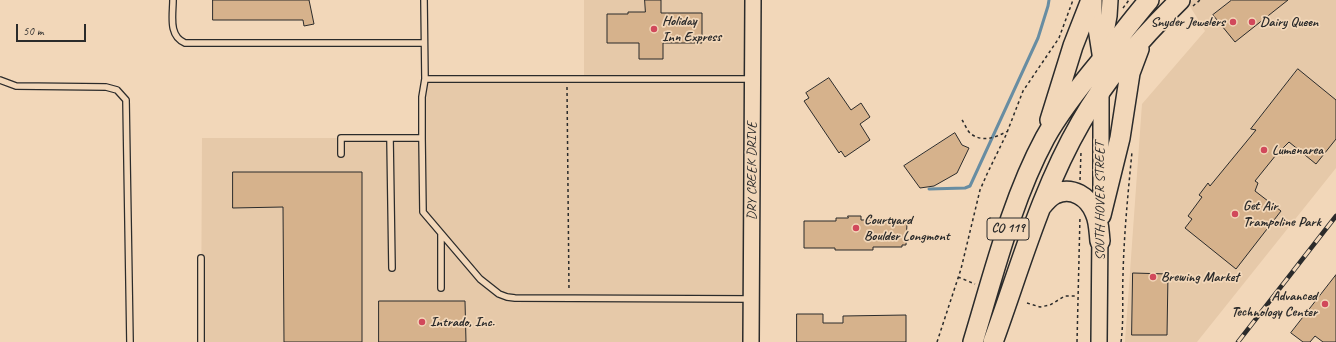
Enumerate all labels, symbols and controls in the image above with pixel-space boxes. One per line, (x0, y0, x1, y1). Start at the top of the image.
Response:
place label: Holiday Inn Express (662, 13, 721, 46)
place label: Snyder Jewelers (1150, 14, 1225, 30)
place label: Dairy Queen (1260, 14, 1318, 30)
scale bar (18, 16, 88, 42)
marker: Snyder Jewelers (1228, 17, 1238, 27)
marker: Dairy Queen (1247, 17, 1257, 27)
text: 50 m (23, 23, 43, 39)
marker: Holiday Inn Express (649, 24, 659, 34)
street label: DRY CREEK DRIVE (744, 122, 760, 220)
street label: SOUTH HOVER STREET (1092, 141, 1108, 261)
place label: Lumenarea (1272, 142, 1323, 158)
marker: Lumenarea (1259, 145, 1269, 155)
place label: Get Air Trampoline Park (1243, 198, 1321, 230)
marker: Get Air Trampoline Park (1230, 209, 1240, 219)
place label: Courtyard Boulder Longmont (864, 212, 949, 244)
road number: CO 119 (987, 218, 1029, 240)
marker: Courtyard Boulder Longmont (851, 223, 861, 233)
place label: Brewing Market (1161, 269, 1239, 285)
marker: Brewing Market (1148, 272, 1158, 282)
place label: Advanced Technology Center (1231, 288, 1317, 320)
marker: Advanced Technology Center (1320, 299, 1330, 309)
place label: Intrado, Inc. (430, 314, 495, 330)
marker: Intrado, Inc. (417, 317, 427, 327)

